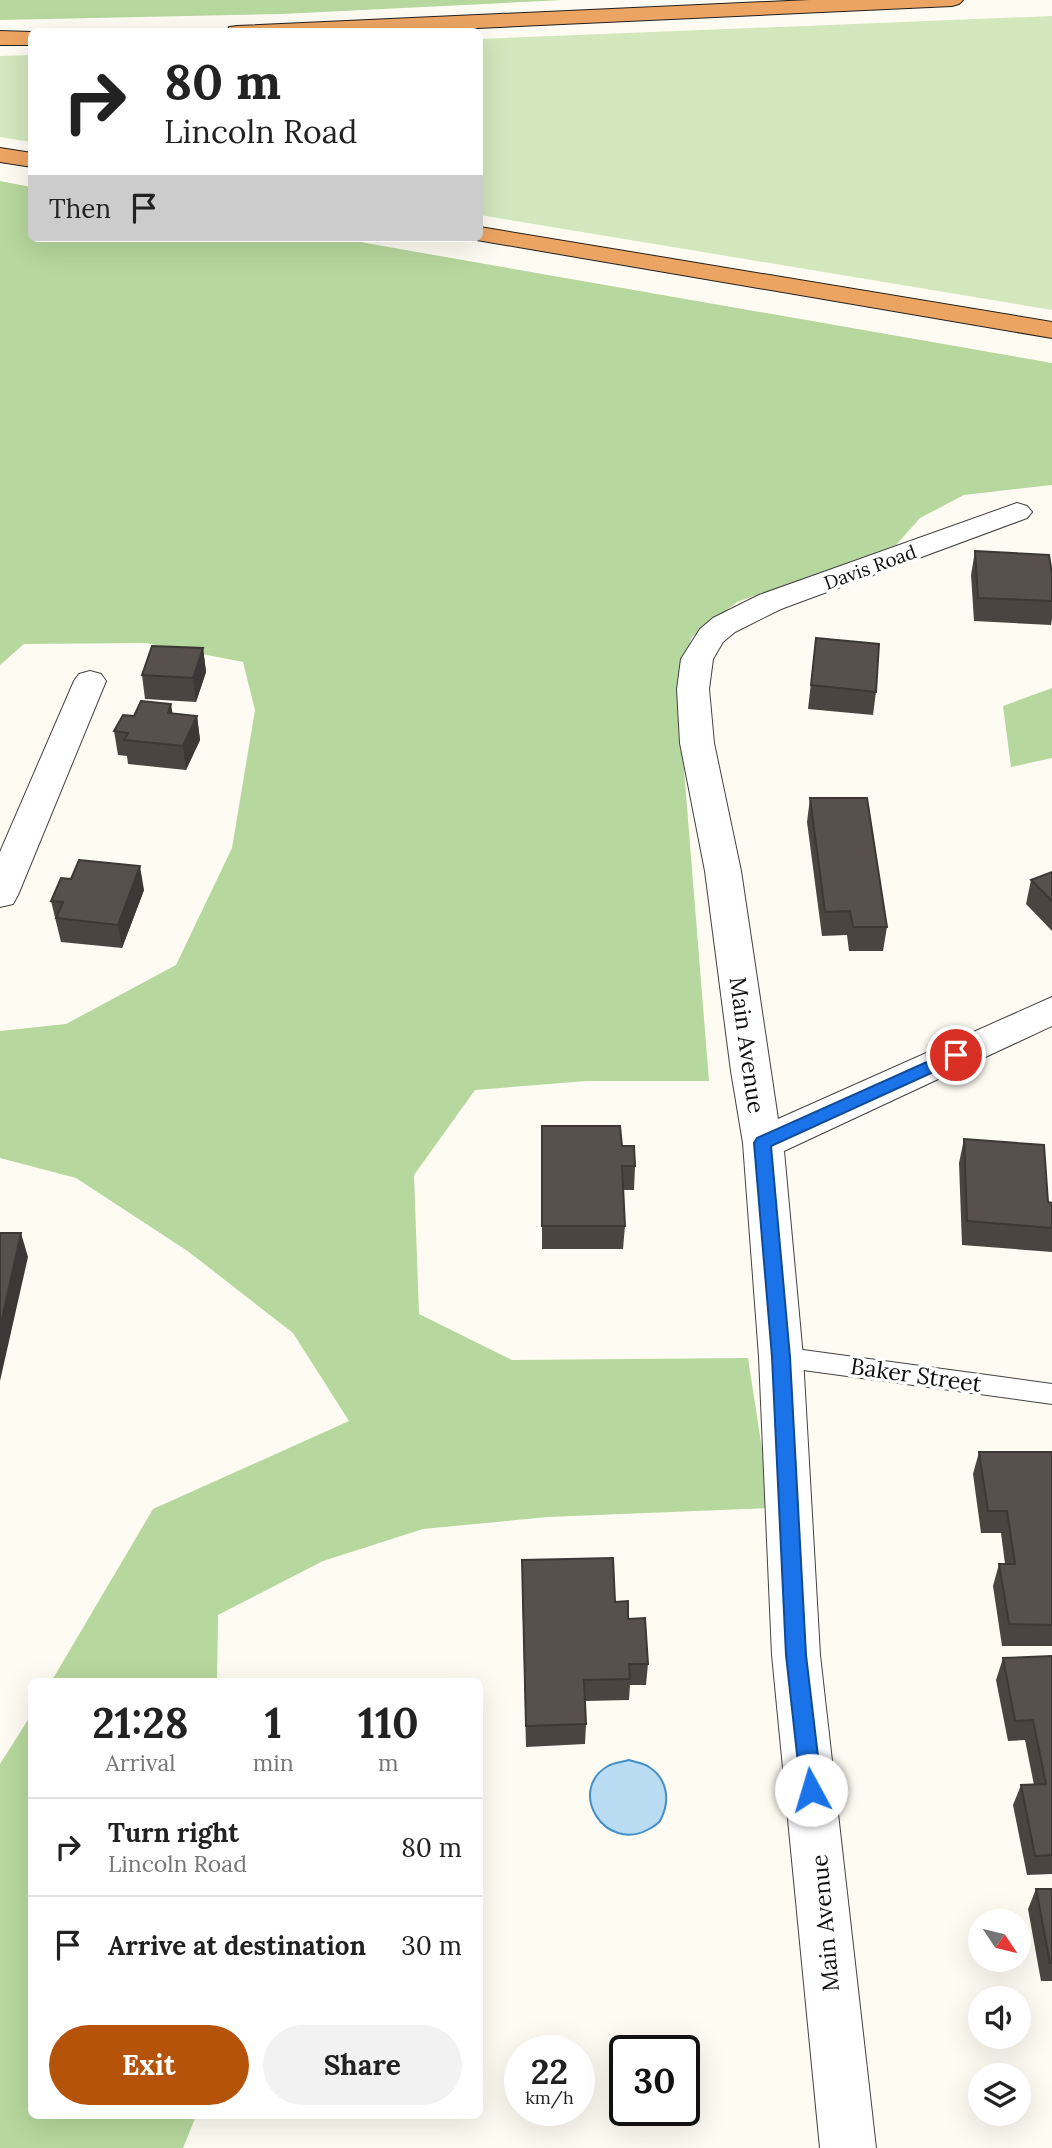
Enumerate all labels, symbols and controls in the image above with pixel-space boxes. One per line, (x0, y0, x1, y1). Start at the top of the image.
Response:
text: 80 m (164, 50, 281, 112)
icon: right (49, 56, 140, 147)
text: Lincoln Road (164, 111, 357, 152)
icon: arrive (125, 189, 163, 227)
text: Then (49, 192, 111, 225)
street label: Davis Road (821, 539, 919, 595)
street label: Main Avenue (724, 975, 771, 1115)
pin (926, 1025, 986, 1085)
icon: arrive (937, 1036, 975, 1074)
street label: Baker Street (849, 1351, 984, 1398)
text: 21:28 (92, 1696, 189, 1750)
text: 1 (265, 1696, 282, 1750)
text: 110 (358, 1696, 419, 1750)
text: Arrival (105, 1748, 176, 1777)
text: min (253, 1748, 294, 1777)
text: m (378, 1748, 399, 1777)
position arrow (774, 1753, 848, 1827)
text: Turn right (108, 1816, 239, 1849)
icon: right (49, 1828, 87, 1866)
text: 80 m (401, 1831, 462, 1864)
text: Lincoln Road (108, 1849, 247, 1878)
street label: Main Avenue (804, 1853, 845, 1993)
north arrow (968, 1909, 1031, 1972)
map controls (968, 1909, 1031, 2126)
icon: arrive (49, 1926, 87, 1964)
text: Arrive at destination (108, 1929, 366, 1962)
text: 30 m (401, 1929, 462, 1962)
button: sound (968, 1986, 1031, 2049)
button: Exit (49, 2025, 249, 2105)
button: Share (263, 2025, 462, 2105)
speed limit sign: 30 (609, 2035, 700, 2126)
text: 22 (531, 2049, 568, 2094)
button: layers (968, 2063, 1031, 2126)
text: km/h (525, 2086, 574, 2109)

